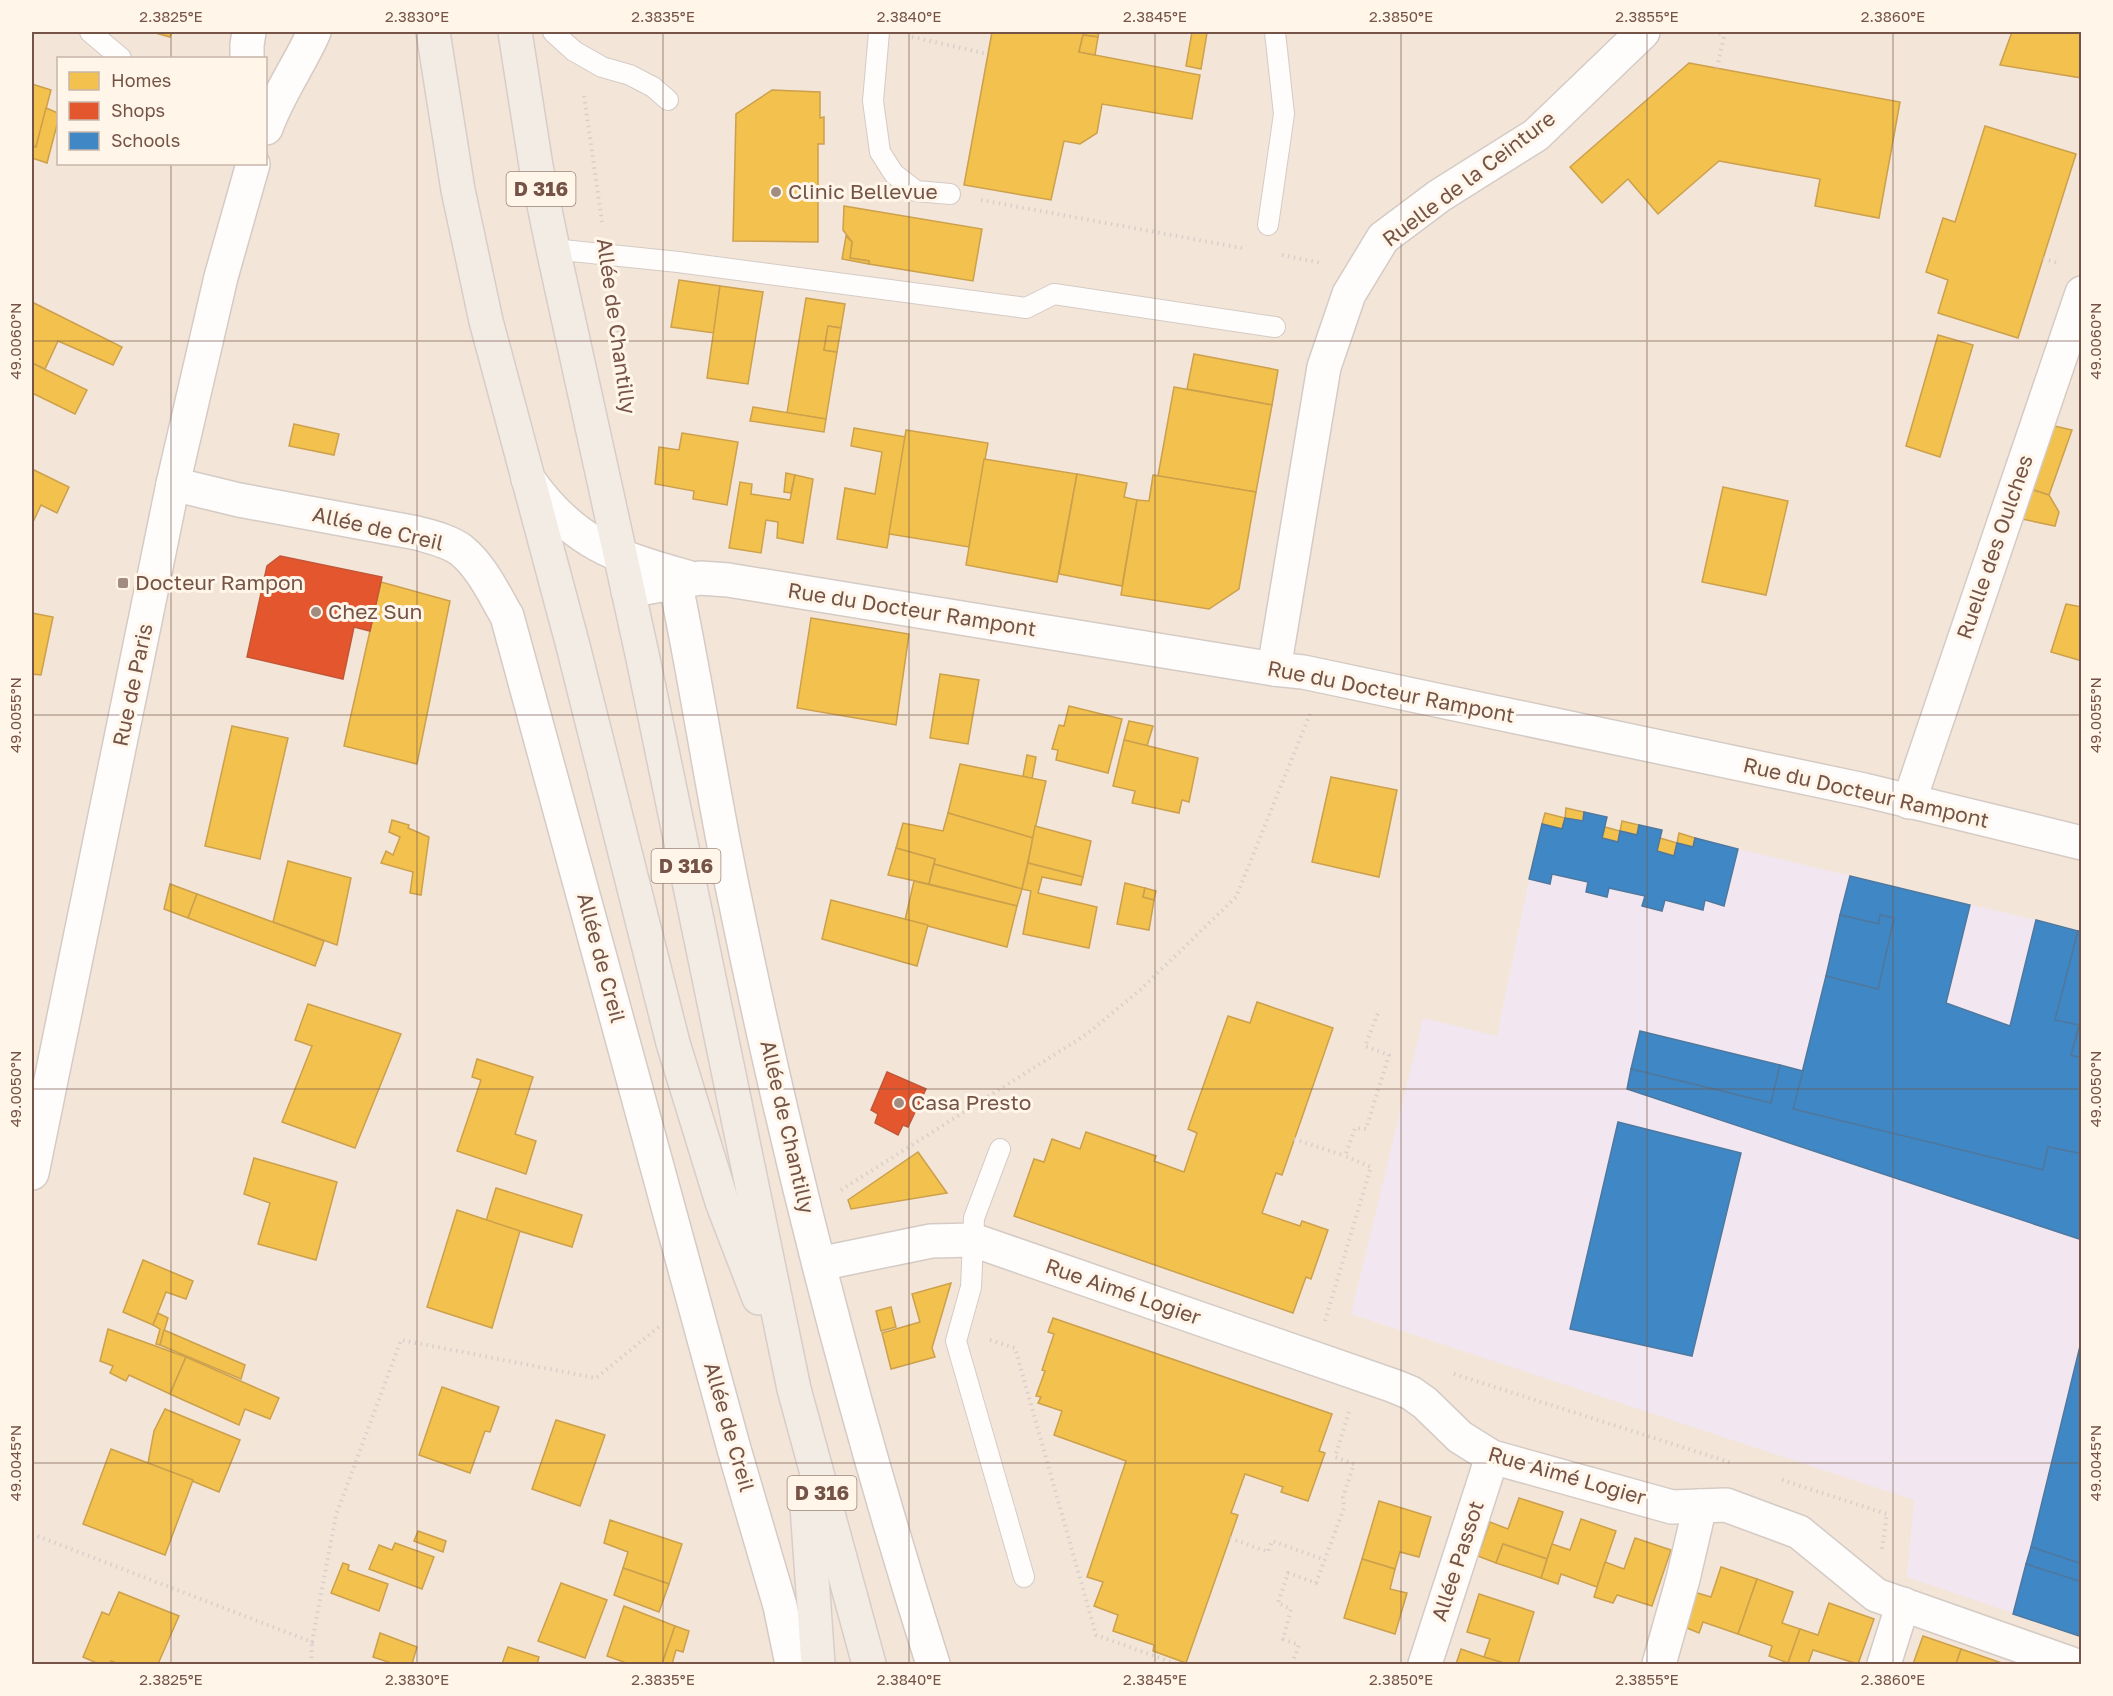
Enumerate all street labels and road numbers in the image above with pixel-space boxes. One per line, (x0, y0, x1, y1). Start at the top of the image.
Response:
street label: Ruelle de la Ceinture (1377, 105, 1560, 252)
road number: D 316 (506, 172, 576, 206)
street label: Allée de Chantilly (592, 236, 642, 416)
street label: Ruelle des Oulches (1950, 451, 2038, 642)
street label: Allée de Creil (310, 500, 446, 556)
street label: Rue du Docteur Rampont (786, 577, 1038, 642)
street label: Rue de Paris (106, 621, 158, 748)
street label: Rue du Docteur Rampont (1265, 654, 1517, 728)
street label: Rue du Docteur Rampont (1741, 751, 1992, 833)
road number: D 316 (652, 849, 720, 883)
street label: Allée de Creil (572, 890, 632, 1026)
street label: Allée de Chantilly (755, 1037, 821, 1216)
street label: Rue Aimé Logier (1042, 1252, 1205, 1330)
street label: Allée de Creil (699, 1359, 761, 1495)
street label: Rue Aimé Logier (1485, 1440, 1649, 1510)
road number: D 316 (788, 1476, 856, 1510)
street label: Allée Passot (1425, 1497, 1489, 1624)

